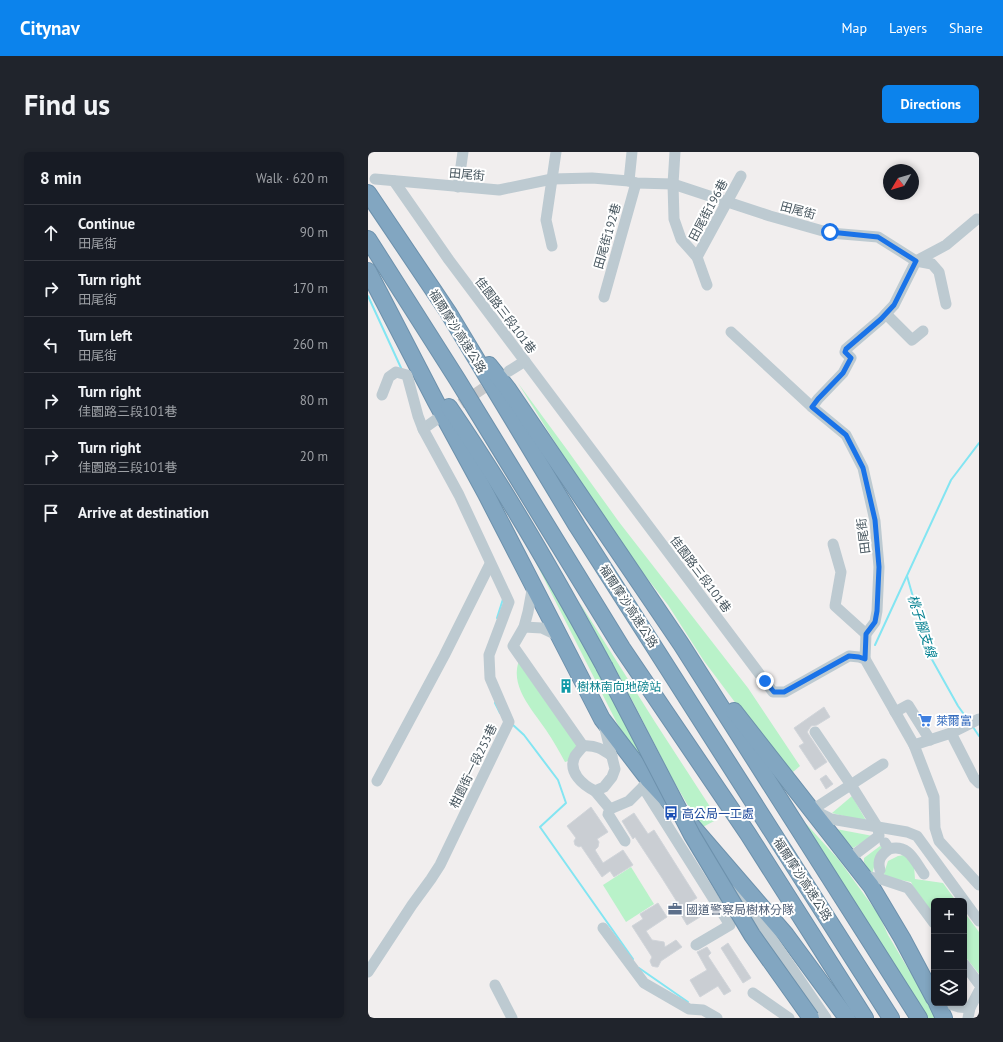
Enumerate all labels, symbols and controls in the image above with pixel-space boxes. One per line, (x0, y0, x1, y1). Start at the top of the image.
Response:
text: Citynav (20, 16, 80, 40)
text: Map (841, 19, 867, 37)
text: Layers (889, 19, 927, 37)
text: Share (949, 19, 983, 37)
button: Directions (882, 85, 979, 123)
text: Find us (24, 86, 110, 123)
north arrow (883, 164, 919, 200)
street label: 田尾街 (448, 165, 486, 183)
text: 8 min (40, 167, 81, 189)
text: Walk · 620 m (256, 170, 328, 187)
street label: 田尾街196巷 (686, 177, 730, 243)
street label: 田尾街 (779, 198, 817, 222)
street label: 田尾街192巷 (590, 201, 624, 271)
text: Continue (78, 214, 135, 233)
icon: ahead (40, 222, 62, 244)
route start (821, 223, 839, 241)
text: 90 m (300, 224, 328, 241)
text: 田尾街 (78, 235, 117, 252)
text: Turn right (78, 270, 141, 289)
street label: 佳園路三段101巷 (472, 274, 540, 356)
icon: right (40, 278, 62, 300)
text: 170 m (293, 280, 328, 297)
street label: 福爾摩沙高速公路 (426, 286, 490, 376)
text: 田尾街 (78, 291, 117, 308)
text: Turn left (78, 326, 132, 345)
icon: left (40, 334, 62, 356)
text: 260 m (293, 336, 328, 353)
text: 田尾街 (78, 347, 117, 364)
text: Turn right (78, 382, 141, 401)
icon: right (40, 390, 62, 412)
text: 80 m (300, 392, 328, 409)
text: 佳園路三段101巷 (78, 403, 177, 420)
text: Turn right (78, 438, 141, 457)
icon: right (40, 446, 62, 468)
text: 20 m (300, 448, 328, 465)
text: 佳園路三段101巷 (78, 459, 177, 476)
icon: arrive (40, 502, 62, 524)
text: Arrive at destination (78, 503, 209, 522)
street label: 田尾街 (853, 517, 873, 555)
street label: 佳園路三段101巷 (667, 533, 735, 615)
street label: 福爾摩沙高速公路 (597, 562, 661, 650)
water label: 桃子腳支線 (904, 592, 941, 661)
route end (756, 672, 774, 690)
building icon: 樹林南向地磅站 (558, 678, 574, 694)
place label: 樹林南向地磅站 (577, 679, 661, 694)
supermarket icon: 萊爾富 (917, 712, 933, 728)
place label: 萊爾富 (936, 713, 972, 728)
street label: 柑園街一段253巷 (446, 722, 500, 810)
bus stop icon: 高公局一工處 (663, 805, 679, 821)
place label: 高公局一工處 (682, 806, 754, 821)
street label: 福爾摩沙高速公路 (771, 835, 835, 923)
map controls (931, 898, 967, 1006)
button: + (931, 898, 967, 934)
office icon: 國道警察局樹林分隊 (667, 901, 683, 917)
place label: 國道警察局樹林分隊 (686, 902, 794, 917)
button: − (931, 934, 967, 970)
button: layers (931, 970, 967, 1006)

